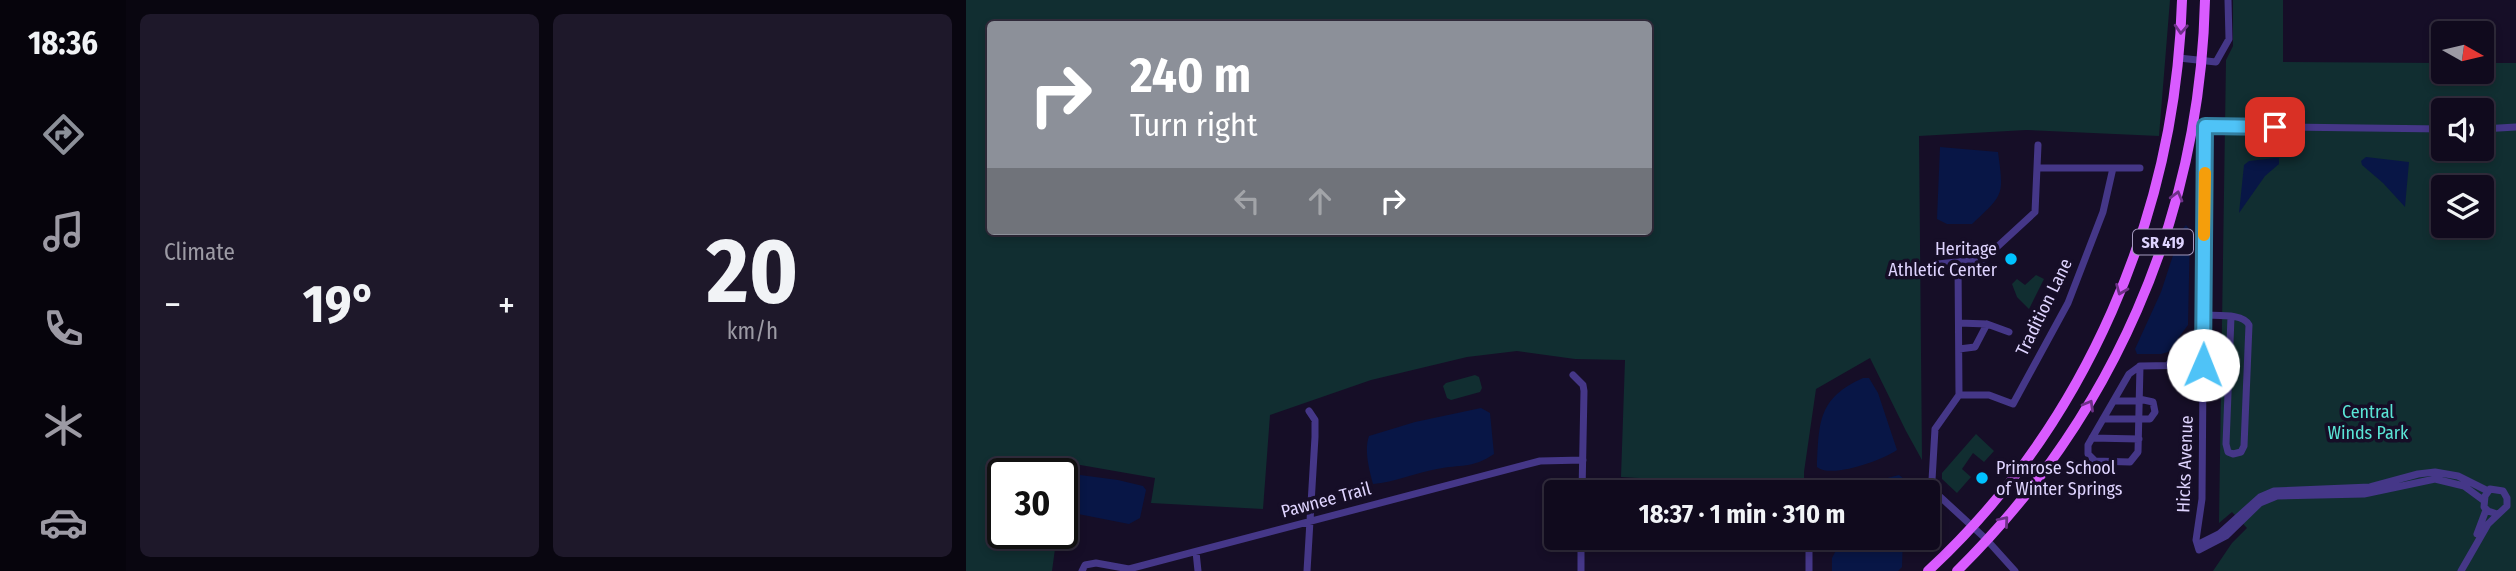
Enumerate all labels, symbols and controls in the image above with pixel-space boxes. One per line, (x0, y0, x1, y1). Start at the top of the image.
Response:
north arrow (2431, 21, 2494, 84)
map controls (2431, 21, 2494, 238)
text: 18:36 (28, 24, 98, 62)
one-way arrow (2173, 24, 2188, 35)
text: 240 m (1130, 46, 1251, 105)
icon: right (1015, 49, 1106, 140)
pin (2245, 97, 2305, 157)
button: sound (2431, 98, 2494, 161)
text: Turn right (1130, 106, 1257, 144)
icon: arrive (2256, 108, 2294, 146)
icon: directions (39, 110, 88, 159)
button: layers (2431, 175, 2494, 238)
icon: left (1228, 182, 1266, 220)
icon: ahead (1301, 182, 1339, 220)
icon: right (1374, 182, 1412, 220)
one-way arrow (2169, 190, 2183, 202)
icon: music (39, 207, 88, 256)
text: 20 (707, 217, 798, 326)
road number: SR 419 (2133, 230, 2193, 254)
text: Climate (164, 238, 235, 266)
place label: Heritage Athletic Center (1888, 238, 1998, 281)
marker: Heritage Athletic Center (2003, 251, 2019, 267)
street label: Tradition Lane (2011, 255, 2077, 359)
text: 19° (303, 273, 376, 336)
text: − (164, 282, 181, 328)
text: + (498, 282, 515, 328)
one-way arrow (2115, 284, 2129, 296)
icon: phone (39, 304, 88, 353)
text: km/h (727, 317, 778, 345)
position arrow (2166, 328, 2240, 402)
one-way arrow (2081, 399, 2094, 412)
icon: climate (39, 401, 88, 450)
park label: Central Winds Park (2327, 401, 2409, 444)
street label: Hicks Avenue (2172, 415, 2198, 513)
place label: Primrose School of Winter Springs (1996, 457, 2123, 500)
speed limit sign: 30 (987, 458, 1078, 549)
marker: Primrose School of Winter Springs (1974, 470, 1990, 486)
street label: Pawnee Trail (1279, 477, 1374, 523)
icon: car (39, 498, 88, 547)
text: 18:37 · 1 min · 310 m (1639, 499, 1845, 530)
one-way arrow (1996, 516, 2008, 529)

